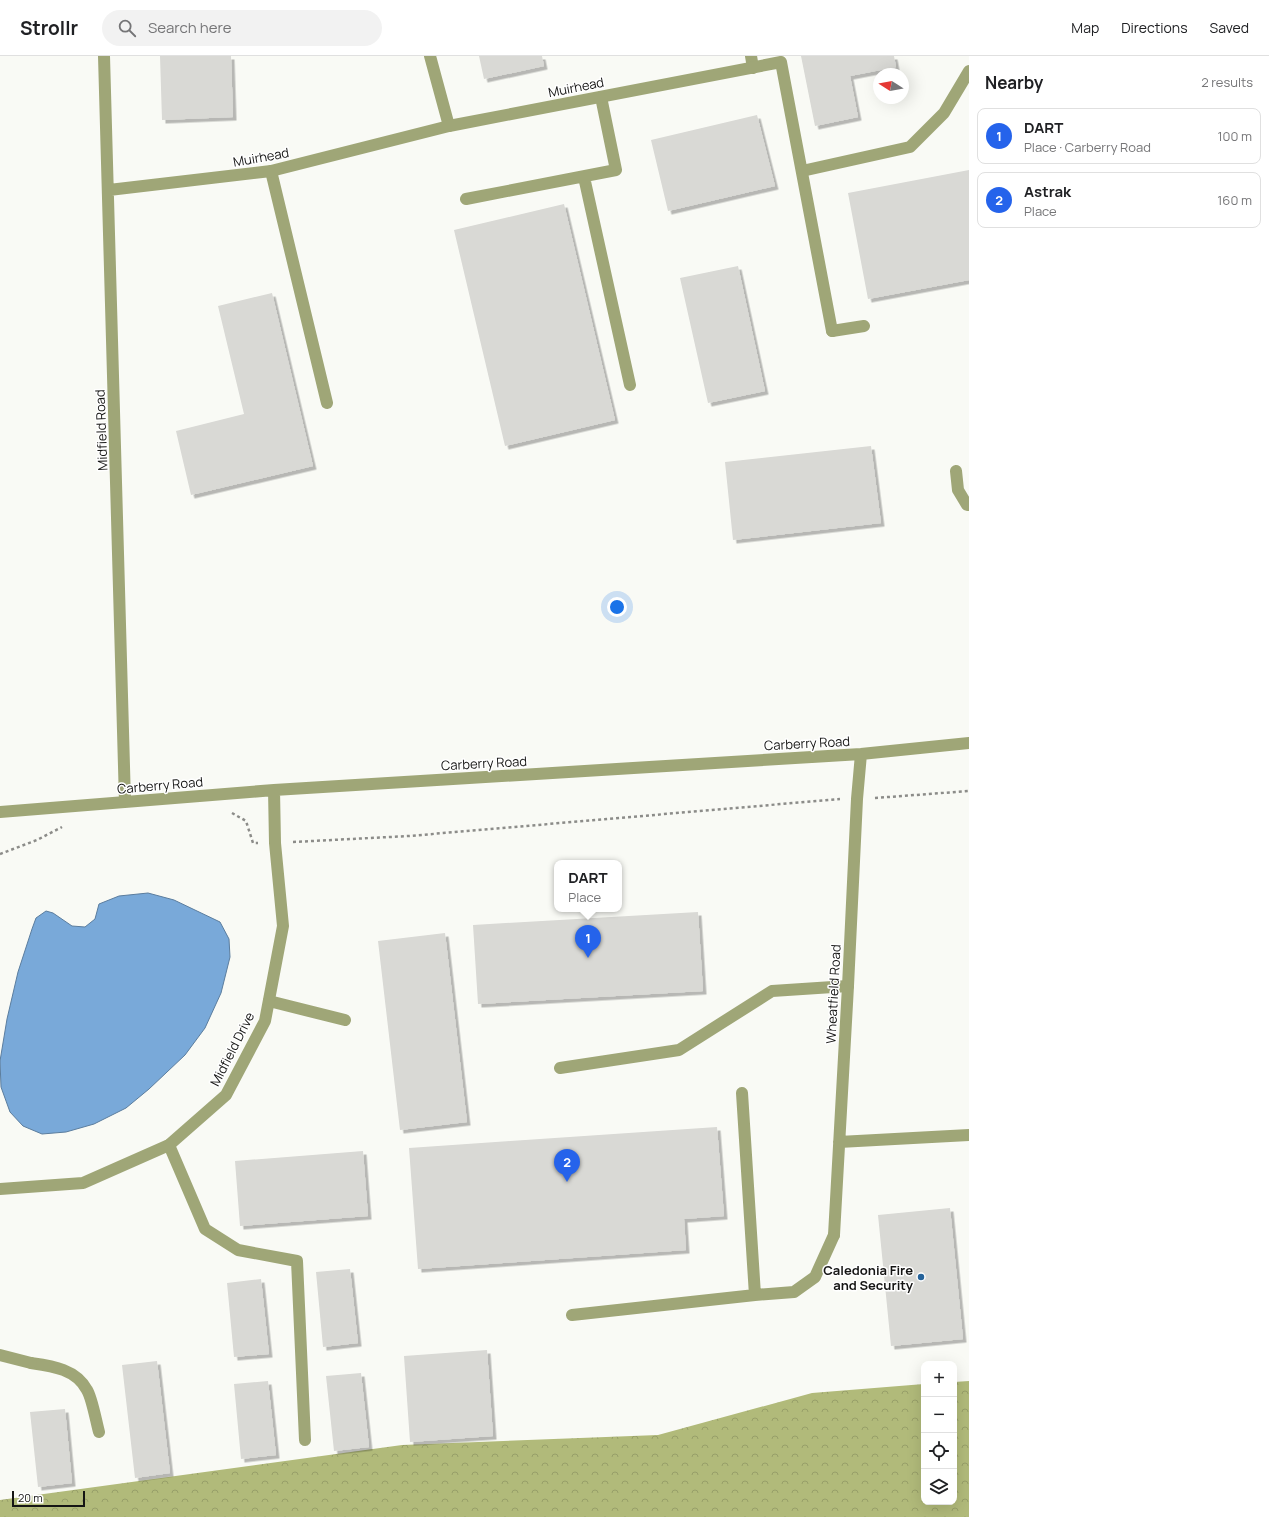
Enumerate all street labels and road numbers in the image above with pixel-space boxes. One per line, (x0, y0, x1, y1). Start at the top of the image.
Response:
street label: Muirhead (547, 73, 605, 101)
street label: Muirhead (232, 143, 290, 171)
street label: Midfield Road (91, 389, 111, 471)
street label: Carberry Road (764, 732, 850, 754)
street label: Carberry Road (441, 752, 527, 774)
street label: Carberry Road (116, 772, 204, 798)
street label: Wheatfield Road (821, 944, 845, 1044)
street label: Midfield Drive (206, 1009, 259, 1089)

